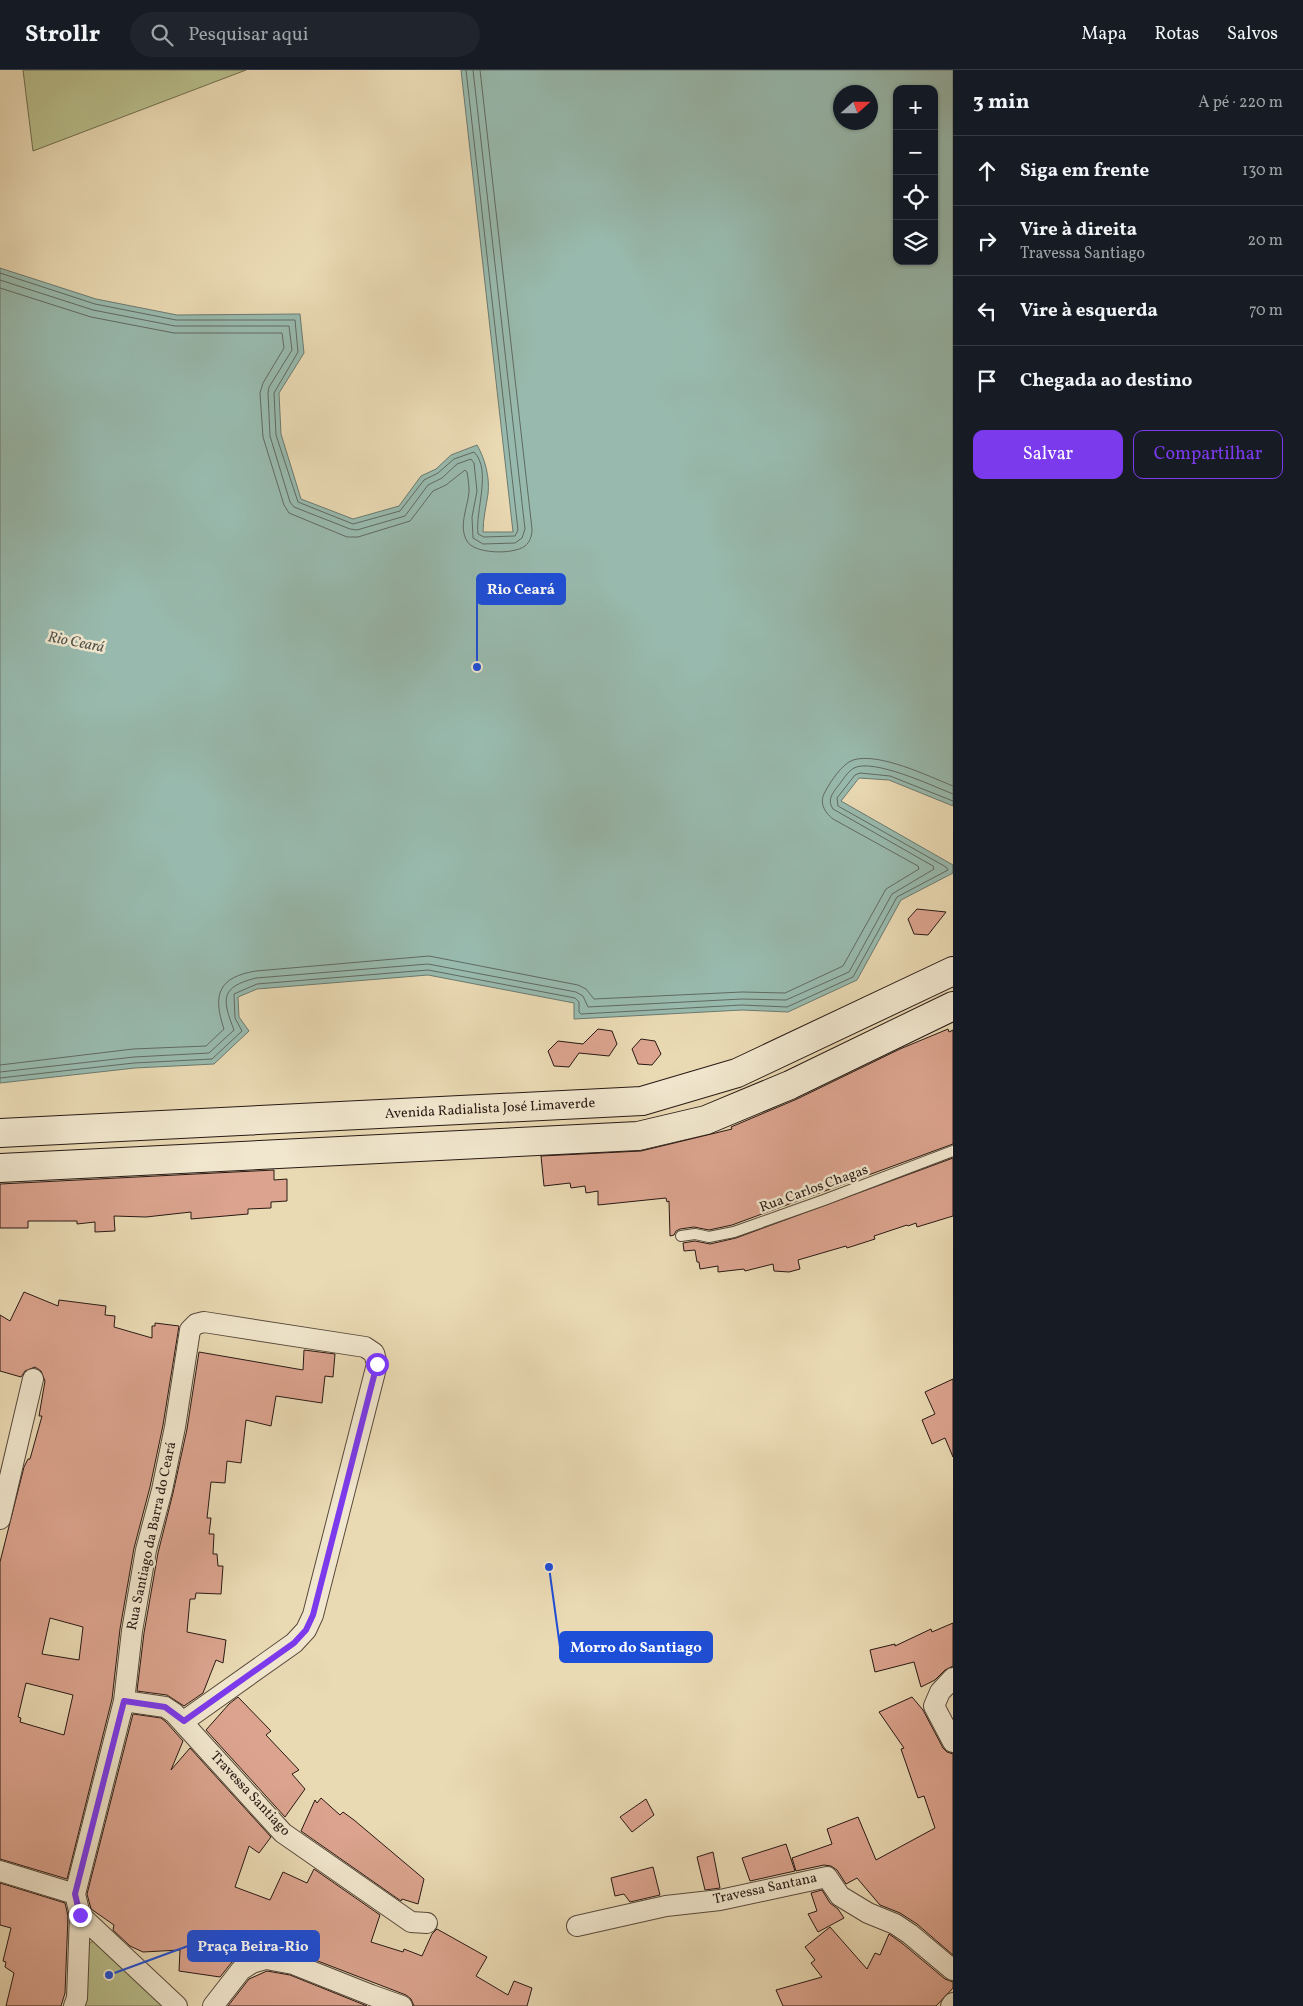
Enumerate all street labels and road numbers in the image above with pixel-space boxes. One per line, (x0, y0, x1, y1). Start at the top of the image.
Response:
street label: Avenida Radialista José Limaverde (384, 1094, 596, 1124)
street label: Rua Carlos Chagas (757, 1161, 871, 1217)
street label: Rua Santiago da Barra do Ceará (123, 1440, 181, 1632)
street label: Travessa Santiago (206, 1747, 294, 1841)
street label: Travessa Santana (711, 1869, 819, 1909)

